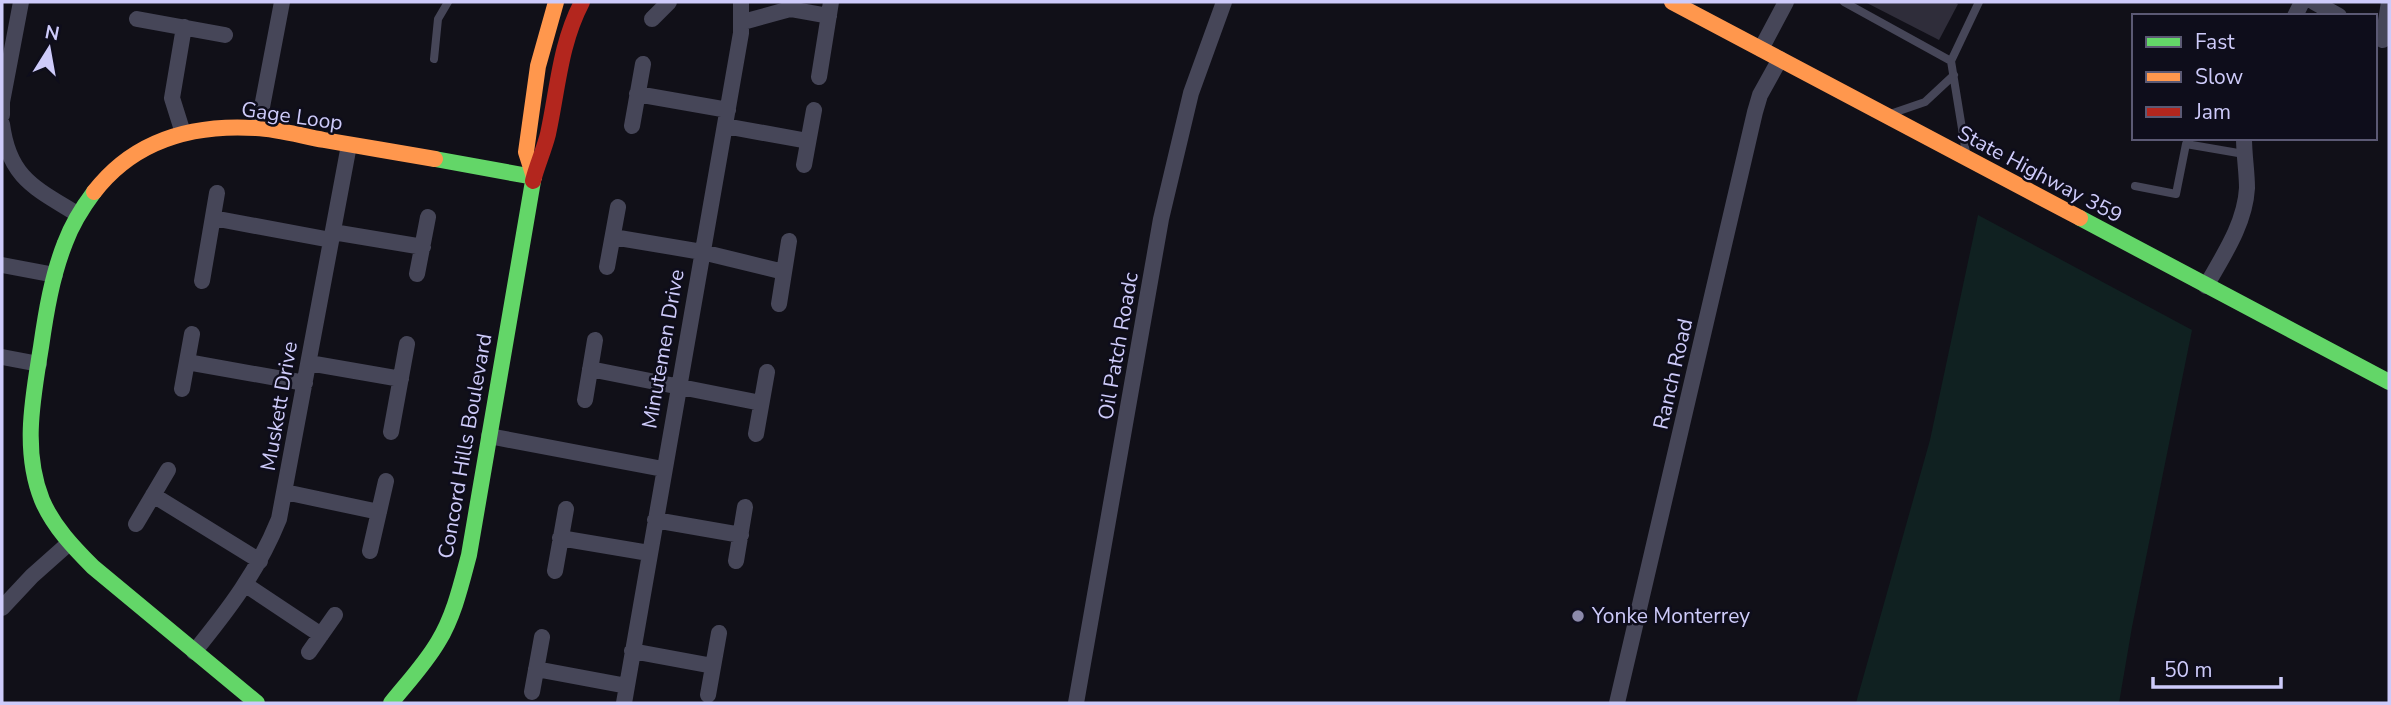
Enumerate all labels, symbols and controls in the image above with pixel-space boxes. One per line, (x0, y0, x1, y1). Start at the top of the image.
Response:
north arrow (14, 14, 84, 84)
legend (2132, 14, 2377, 140)
text: N (43, 19, 62, 47)
text: Fast (2195, 28, 2235, 56)
text: Slow (2195, 63, 2244, 91)
street label: Gage Loop (239, 95, 345, 137)
text: Jam (2194, 98, 2231, 126)
street label: State Highway 359 (1953, 119, 2127, 229)
street label: Minutemen Drive (635, 267, 691, 431)
street label: Oil Patch Roadc (1091, 270, 1145, 422)
street label: Ranch Road (1647, 316, 1699, 432)
street label: Concord Hills Boulevard (431, 331, 499, 561)
street label: Muskett Drive (254, 339, 304, 473)
place label: Yonke Monterrey (1591, 602, 1750, 630)
marker: Yonke Monterrey (1570, 608, 1586, 624)
scale bar (2153, 646, 2281, 690)
text: 50 m (2164, 656, 2213, 684)

